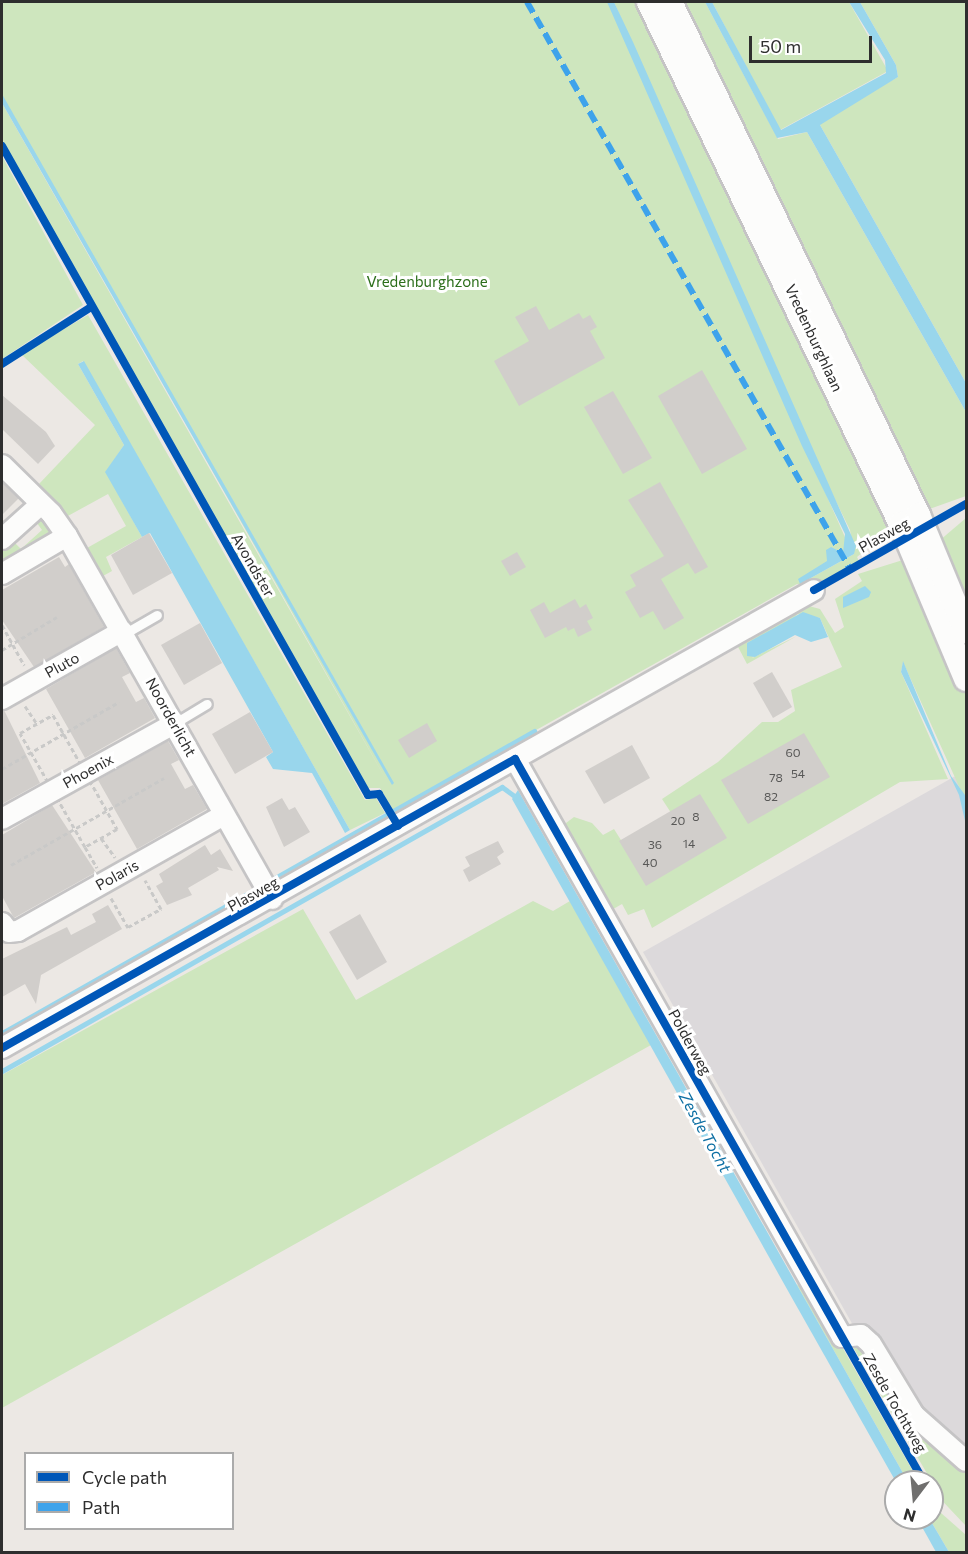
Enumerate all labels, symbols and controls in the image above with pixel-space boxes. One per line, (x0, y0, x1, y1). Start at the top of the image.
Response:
scale bar (752, 24, 875, 62)
text: 50 m (760, 35, 801, 57)
park label: Vredenburghzone (366, 273, 488, 291)
street label: Vredenburghlaan (781, 281, 847, 395)
street label: Plasweg (855, 514, 913, 556)
street label: Avondster (228, 530, 278, 600)
street label: Pluto (42, 648, 82, 682)
street label: Noorderlicht (142, 674, 200, 760)
house number: 60 (785, 746, 801, 760)
street label: Phoenix (59, 750, 117, 792)
house number: 54 (791, 767, 805, 781)
house number: 78 (769, 771, 783, 785)
house number: 82 (764, 790, 778, 804)
house number: 8 (692, 810, 700, 824)
house number: 20 (671, 814, 685, 828)
house number: 14 (683, 837, 695, 851)
house number: 36 (648, 838, 662, 852)
street label: Polaris (92, 856, 142, 894)
house number: 40 (642, 856, 658, 870)
street label: Plasweg (224, 873, 282, 915)
street label: Polderweg (665, 1006, 715, 1078)
water label: Zesde Tocht (675, 1088, 735, 1176)
street label: Zesde Tochtweg (859, 1350, 931, 1456)
legend (24, 1452, 234, 1530)
text: Cycle path (82, 1466, 167, 1488)
north arrow (884, 1470, 944, 1530)
text: Path (82, 1496, 120, 1518)
text: N (901, 1505, 918, 1527)

